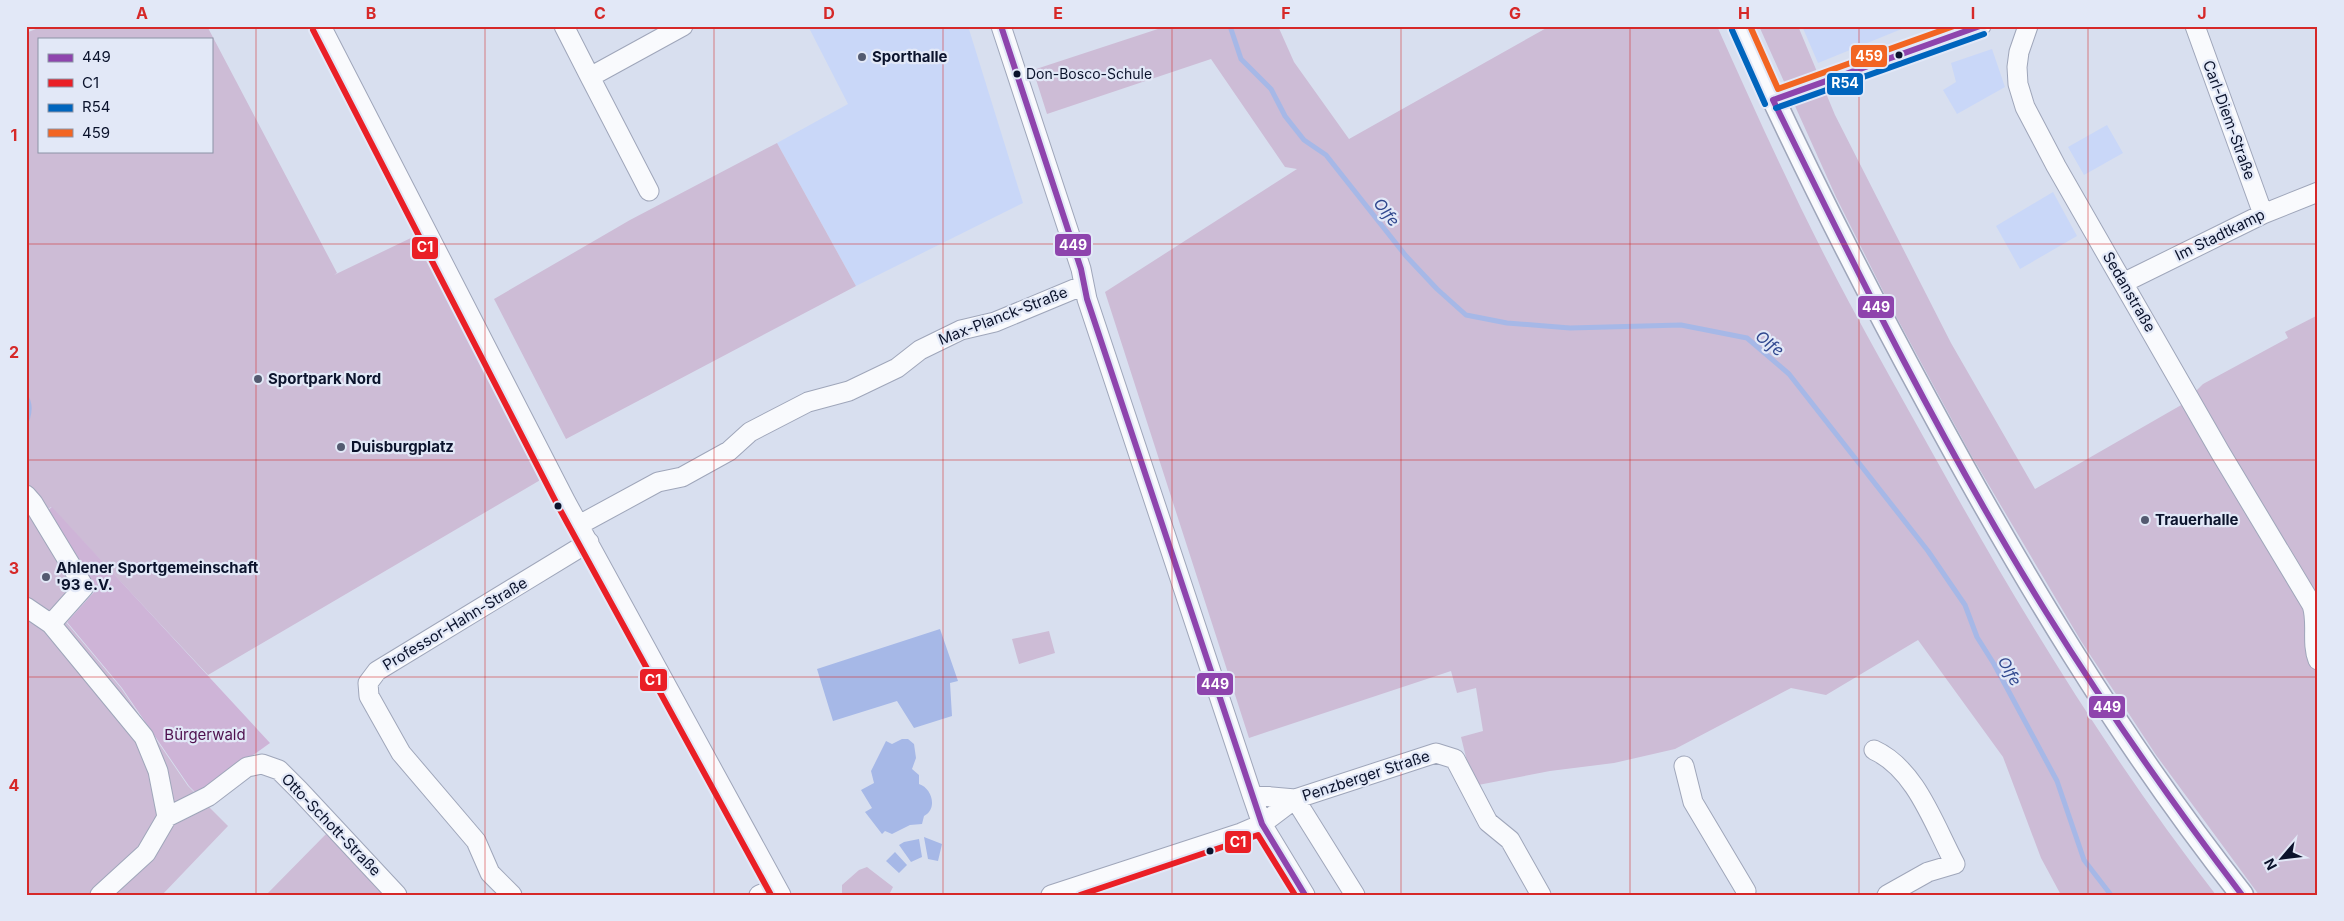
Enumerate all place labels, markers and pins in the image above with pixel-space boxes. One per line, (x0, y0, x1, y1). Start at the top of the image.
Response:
place label: Sporthalle (872, 47, 948, 66)
unlabelled marker (1894, 50, 1904, 60)
marker: Sporthalle (856, 51, 868, 63)
place label: Don-Bosco-Schule (1026, 65, 1152, 82)
marker: Don-Bosco-Schule (1012, 69, 1022, 79)
place label: Sportpark Nord (268, 369, 381, 388)
marker: Sportpark Nord (252, 373, 264, 385)
place label: Duisburgplatz (351, 437, 454, 456)
marker: Duisburgplatz (335, 441, 347, 453)
unlabelled marker (553, 501, 563, 511)
place label: Trauerhalle (2155, 510, 2239, 529)
marker: Trauerhalle (2139, 514, 2151, 526)
place label: Ahlener Sportgemeinschaft '93 e.V. (56, 558, 259, 594)
marker: Ahlener Sportgemeinschaft '93 e.V. (40, 571, 52, 583)
unlabelled marker (1205, 846, 1215, 856)

